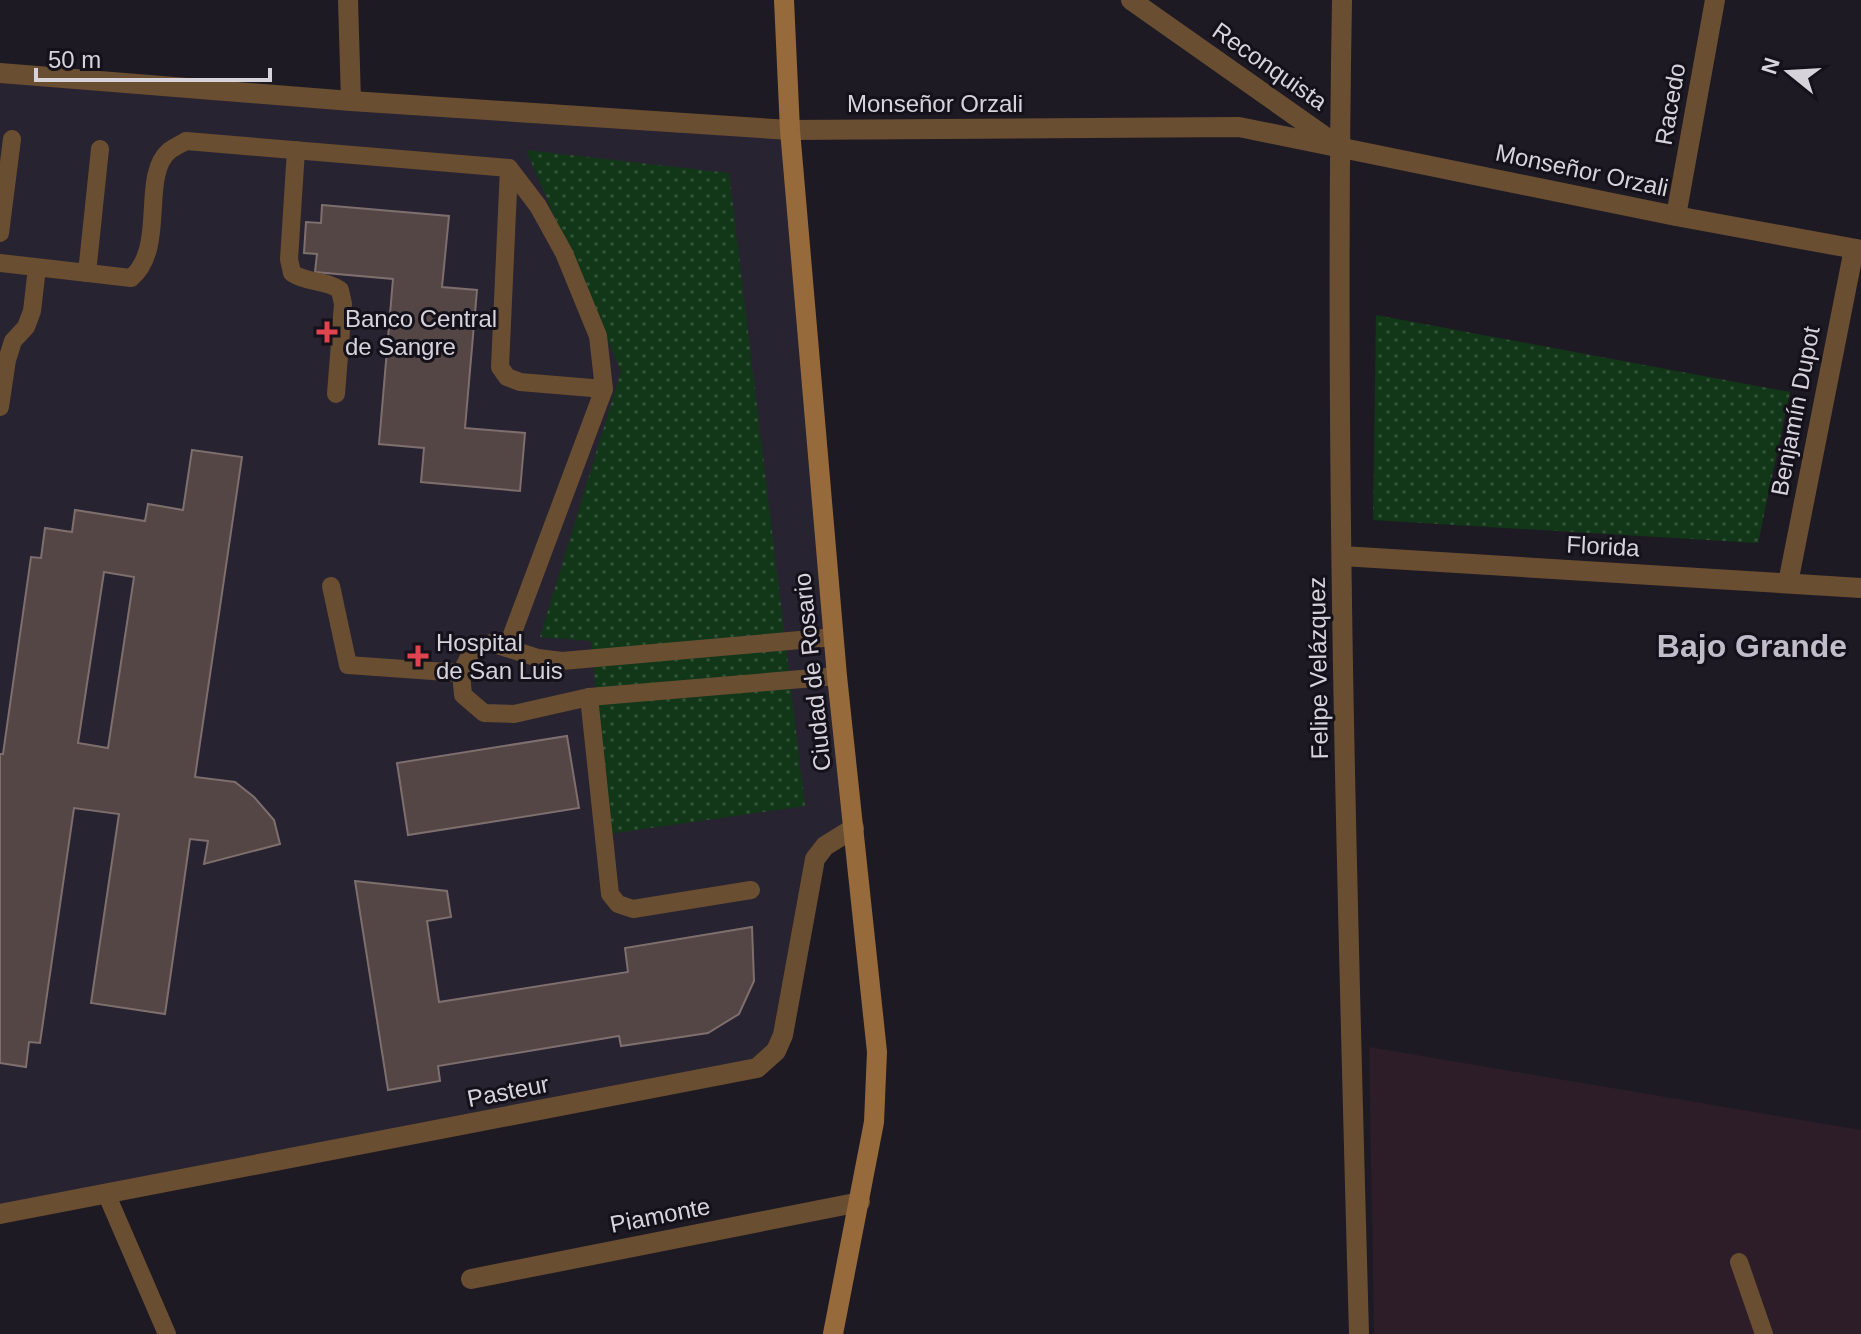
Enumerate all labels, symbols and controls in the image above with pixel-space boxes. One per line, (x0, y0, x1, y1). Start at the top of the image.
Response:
street label: Reconquista (1208, 17, 1333, 116)
scale bar (36, 32, 270, 82)
north arrow (1749, 32, 1829, 112)
text: 50 m (48, 46, 101, 73)
text: N (1756, 55, 1785, 77)
street label: Racedo (1650, 61, 1690, 147)
street label: Monseñor Orzali (847, 90, 1023, 117)
street label: Monseñor Orzali (1493, 138, 1671, 202)
place label: Banco Central de Sangre (345, 305, 497, 360)
marker: Banco Central de Sangre (316, 321, 338, 343)
street label: Benjamín Dupot (1765, 324, 1825, 498)
street label: Florida (1566, 531, 1641, 561)
street label: Ciudad de Rosario (788, 572, 836, 772)
street label: Felipe Velázquez (1303, 576, 1333, 760)
district label: Bajo Grande (1657, 628, 1847, 664)
place label: Hospital de San Luis (436, 629, 563, 684)
marker: Hospital de San Luis (407, 645, 429, 667)
street label: Pasteur (465, 1070, 551, 1112)
street label: Piamonte (608, 1192, 712, 1238)

